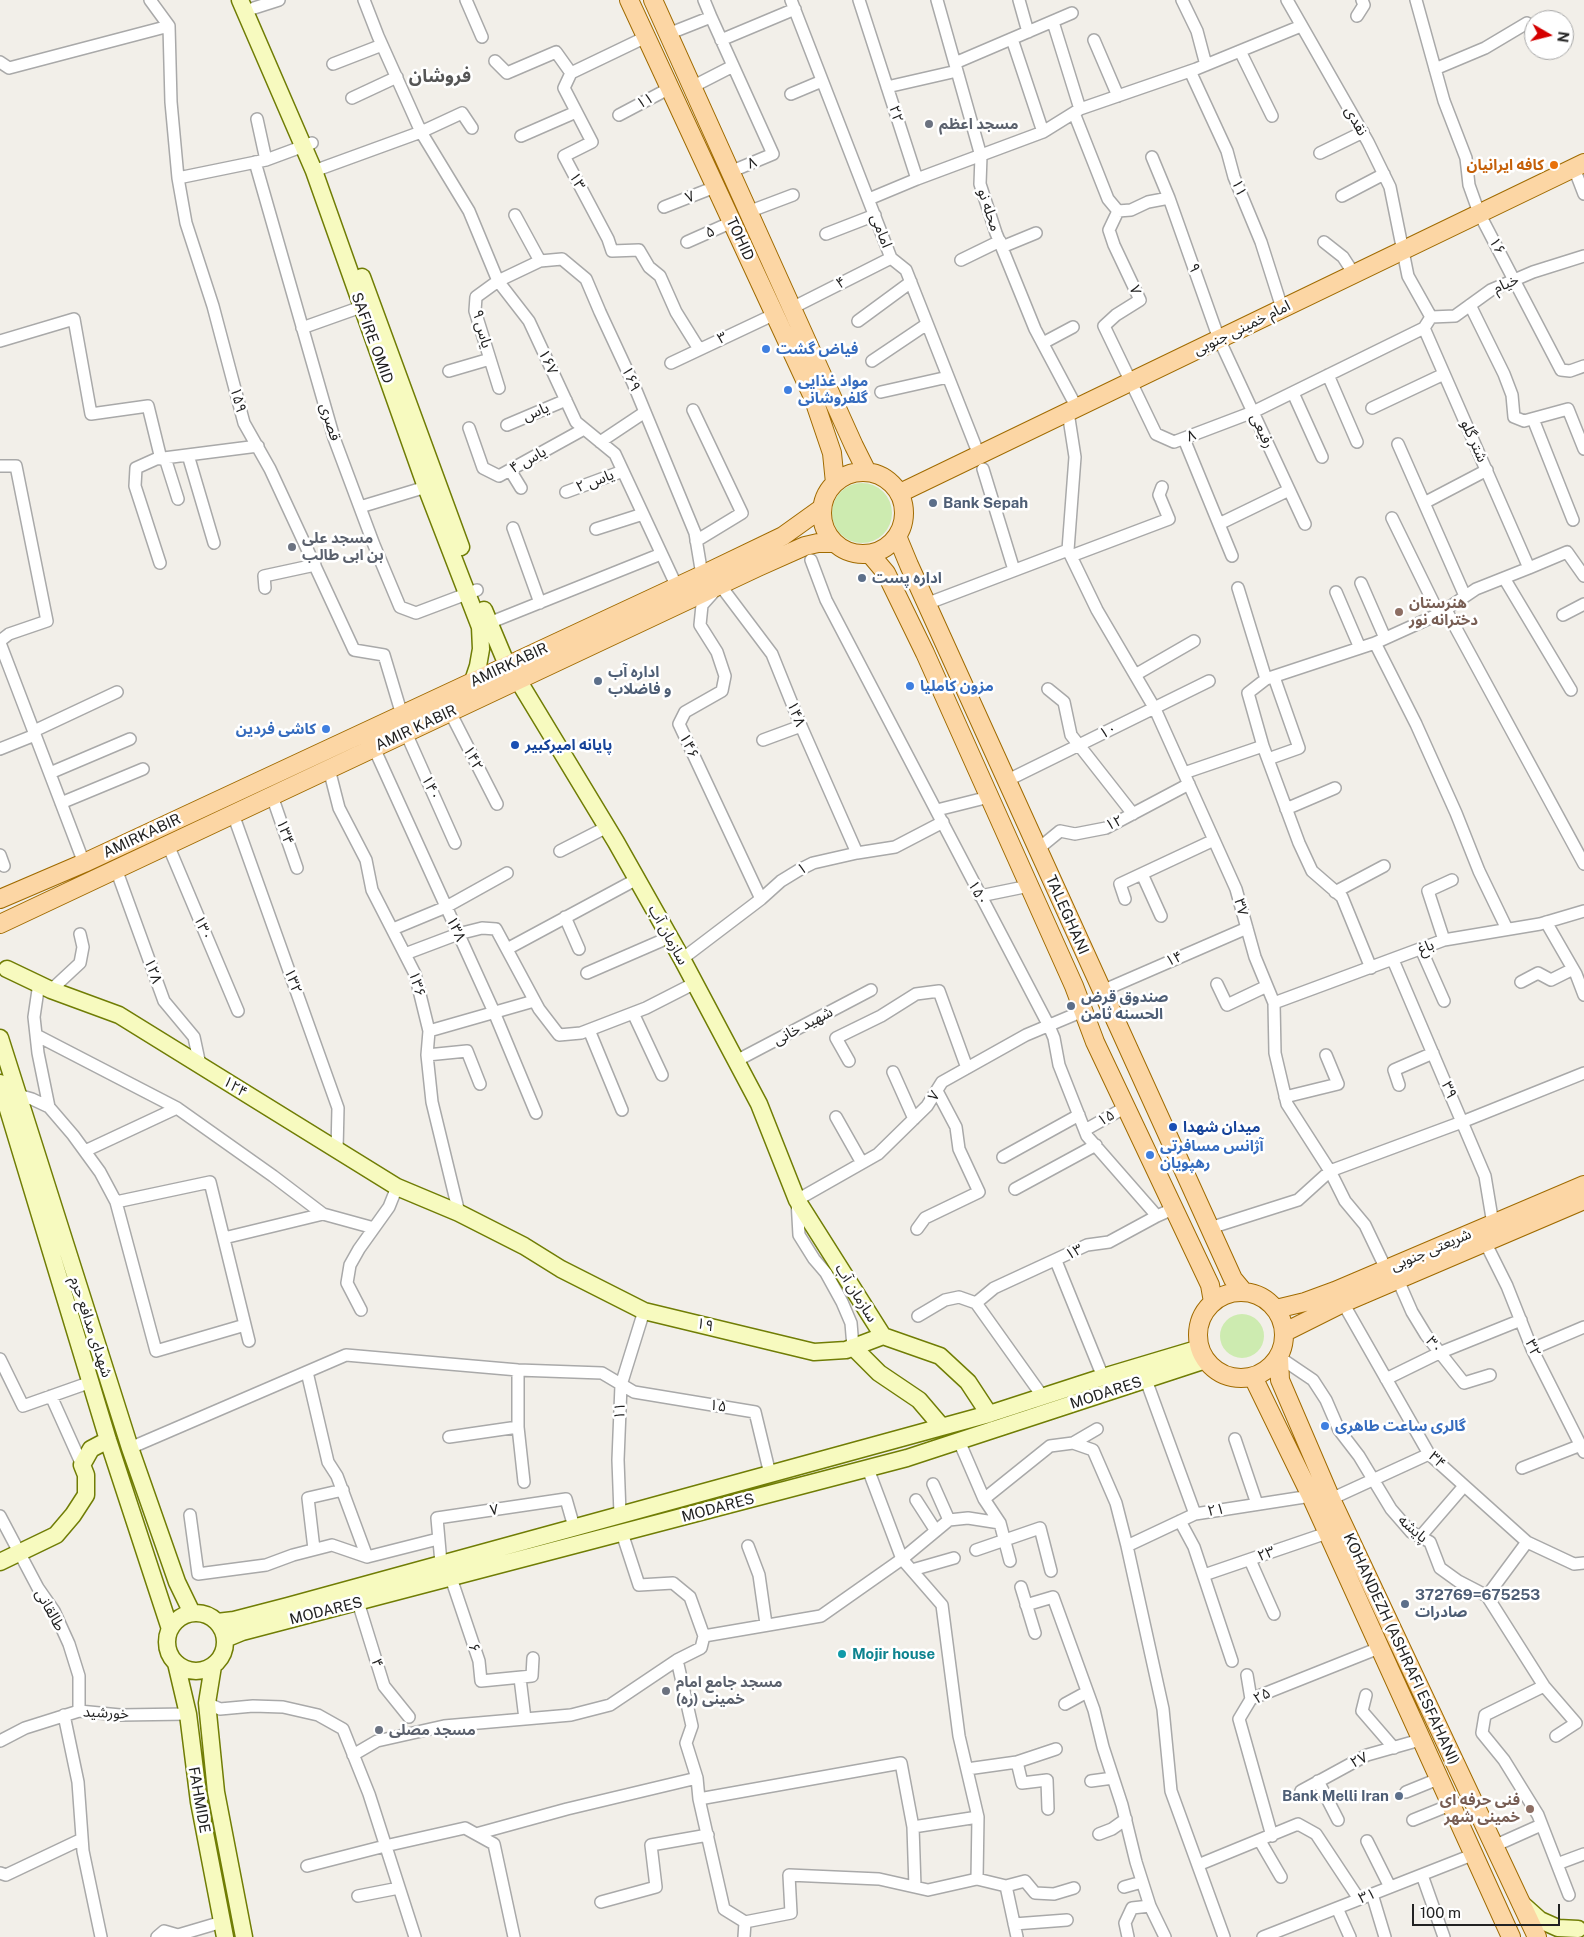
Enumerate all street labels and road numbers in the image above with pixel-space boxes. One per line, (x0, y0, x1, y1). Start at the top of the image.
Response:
street label: ۱۱ (633, 89, 657, 113)
street label: ۲۲ (885, 103, 907, 125)
street label: نقدی (1341, 103, 1371, 139)
street label: ۸ (745, 153, 759, 173)
street label: ۱۳ (565, 169, 589, 193)
street label: ۱۱ (1227, 177, 1251, 199)
street label: محله نو (974, 186, 1004, 234)
street label: ۷ (683, 187, 697, 207)
street label: امامی (866, 212, 896, 250)
street label: TOHID (722, 214, 758, 264)
street label: ۵ (702, 222, 718, 242)
street label: ۱۶ (1485, 234, 1509, 258)
street label: ۹ (1184, 261, 1204, 275)
street label: خیام (1490, 270, 1522, 298)
street label: ۴ (833, 273, 849, 293)
street label: ۷ (1125, 283, 1145, 297)
street label: SAFIRE OMID (347, 290, 397, 386)
street label: امام خمینی جنوبی (1191, 297, 1293, 359)
street label: یاس ۹ (468, 308, 496, 350)
street label: ۳ (714, 328, 730, 348)
street label: ۱۶۷ (534, 347, 562, 377)
street label: ۱۶۹ (618, 364, 644, 394)
street label: ۱۵۹ (226, 385, 250, 415)
street label: یاس (520, 399, 552, 425)
street label: قصری (316, 401, 344, 443)
street label: رفیعی (1246, 411, 1278, 451)
street label: شتر گلو (1457, 417, 1491, 465)
street label: ۸ (1184, 426, 1198, 446)
street label: یاس ۴ (506, 443, 550, 477)
street label: یاس ۲ (573, 466, 617, 496)
street label: AMIRKABIR (467, 639, 551, 691)
street label: ۱۴۸ (783, 699, 809, 729)
street label: AMIR KABIR (372, 701, 460, 755)
street label: ۱۰ (1096, 719, 1120, 743)
street label: ۱۴۶ (675, 731, 703, 761)
street label: ۱۴۲ (459, 742, 487, 774)
street label: ۱۴۰ (418, 773, 444, 803)
street label: AMIRKABIR (100, 810, 184, 862)
street label: ۱۲ (1103, 811, 1125, 835)
street label: ۱۳۴ (272, 817, 298, 847)
street label: ۱ (794, 859, 810, 879)
street label: TALEGHANI (1042, 873, 1092, 957)
street label: ۱۵۰ (964, 877, 992, 909)
street label: ۳۷ (1230, 896, 1252, 918)
street label: سازمان آب (644, 902, 692, 968)
street label: ۱۳۰ (190, 913, 216, 943)
street label: ۱۳۸ (442, 914, 470, 944)
street label: باغ (1415, 936, 1437, 958)
street label: ۱۴ (1163, 947, 1185, 971)
street label: ۱۲۸ (140, 956, 166, 986)
street label: ۱۳۲ (280, 966, 306, 996)
street label: ۱۳۶ (405, 969, 429, 999)
street label: شهید خانی (770, 1003, 836, 1049)
street label: ۱۲۴ (219, 1073, 251, 1101)
street label: ۳۹ (1437, 1079, 1461, 1101)
street label: ۷ (924, 1088, 944, 1104)
street label: ۱۵ (1094, 1106, 1118, 1130)
street label: شریعتی جنوبی (1388, 1225, 1474, 1275)
street label: ۱۳ (1062, 1240, 1086, 1264)
street label: سازمان آب (831, 1260, 881, 1326)
street label: شهدای مدافع حرم (66, 1274, 116, 1380)
street label: ۱۹ (695, 1314, 715, 1336)
street label: ۳۰ (1422, 1333, 1446, 1357)
street label: ۳۲ (1521, 1337, 1545, 1359)
street label: MODARES (1068, 1373, 1144, 1413)
street label: ۱۵ (708, 1396, 728, 1416)
street label: ۱۱ (611, 1402, 629, 1420)
street label: ۳۴ (1425, 1448, 1449, 1472)
street label: MODARES (680, 1490, 756, 1526)
street label: ۷ (488, 1500, 500, 1520)
street label: ۲۱ (1206, 1500, 1226, 1520)
street label: پایشه (1395, 1511, 1431, 1547)
street label: KOHANDEZH (ASHRAFI ESFAHANI) (1339, 1530, 1463, 1768)
street label: ۲۳ (1255, 1543, 1277, 1565)
street label: طالقانی (31, 1586, 69, 1634)
street label: MODARES (288, 1593, 364, 1629)
street label: ۶ (464, 1641, 484, 1655)
street label: ۴ (367, 1656, 387, 1670)
street label: ۲۵ (1250, 1684, 1274, 1708)
street label: خورشید (82, 1703, 130, 1723)
street label: ۲۷ (1347, 1748, 1371, 1772)
street label: FAHMIDE (184, 1765, 214, 1835)
street label: ۳۱ (1356, 1885, 1378, 1907)

